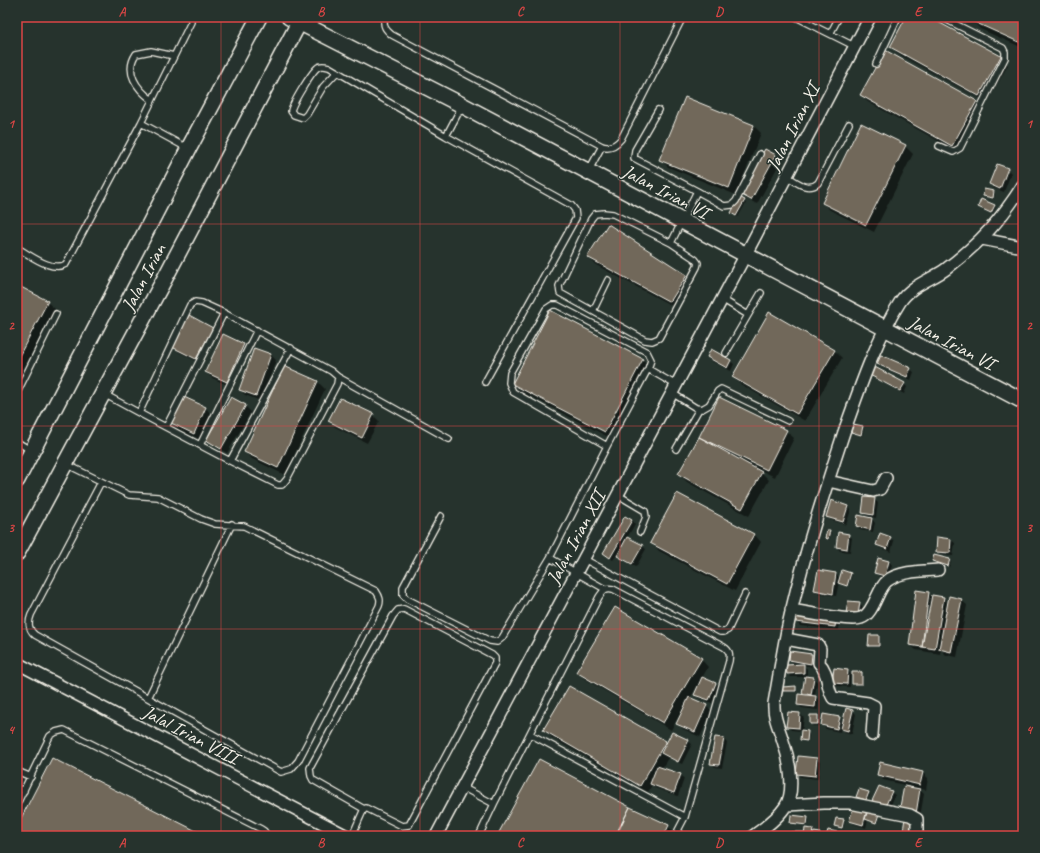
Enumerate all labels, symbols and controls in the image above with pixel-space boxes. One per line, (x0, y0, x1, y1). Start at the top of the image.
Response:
text: A (119, 4, 127, 20)
text: B (318, 4, 326, 20)
text: C (517, 4, 525, 20)
text: D (715, 4, 724, 20)
text: E (915, 4, 924, 20)
street label: Jalan Irian XI (760, 76, 827, 176)
text: 1 (8, 116, 16, 132)
text: 1 (1026, 116, 1034, 132)
street label: Jalan Irian VI (617, 159, 717, 227)
street label: Jalan Irian (116, 239, 172, 316)
street label: Jalan Irian VI (903, 310, 1003, 378)
text: 2 (8, 318, 15, 334)
text: 2 (1026, 318, 1033, 334)
street label: Jalan Irian XII (541, 483, 613, 589)
text: 3 (8, 520, 15, 536)
text: 3 (1026, 520, 1033, 536)
street label: Jalal Irian VIII (138, 699, 246, 772)
text: 4 (8, 722, 16, 738)
text: 4 (1026, 722, 1034, 738)
text: A (119, 835, 127, 851)
text: B (318, 835, 326, 851)
text: C (517, 835, 525, 851)
text: D (715, 835, 724, 851)
text: E (915, 835, 924, 851)

